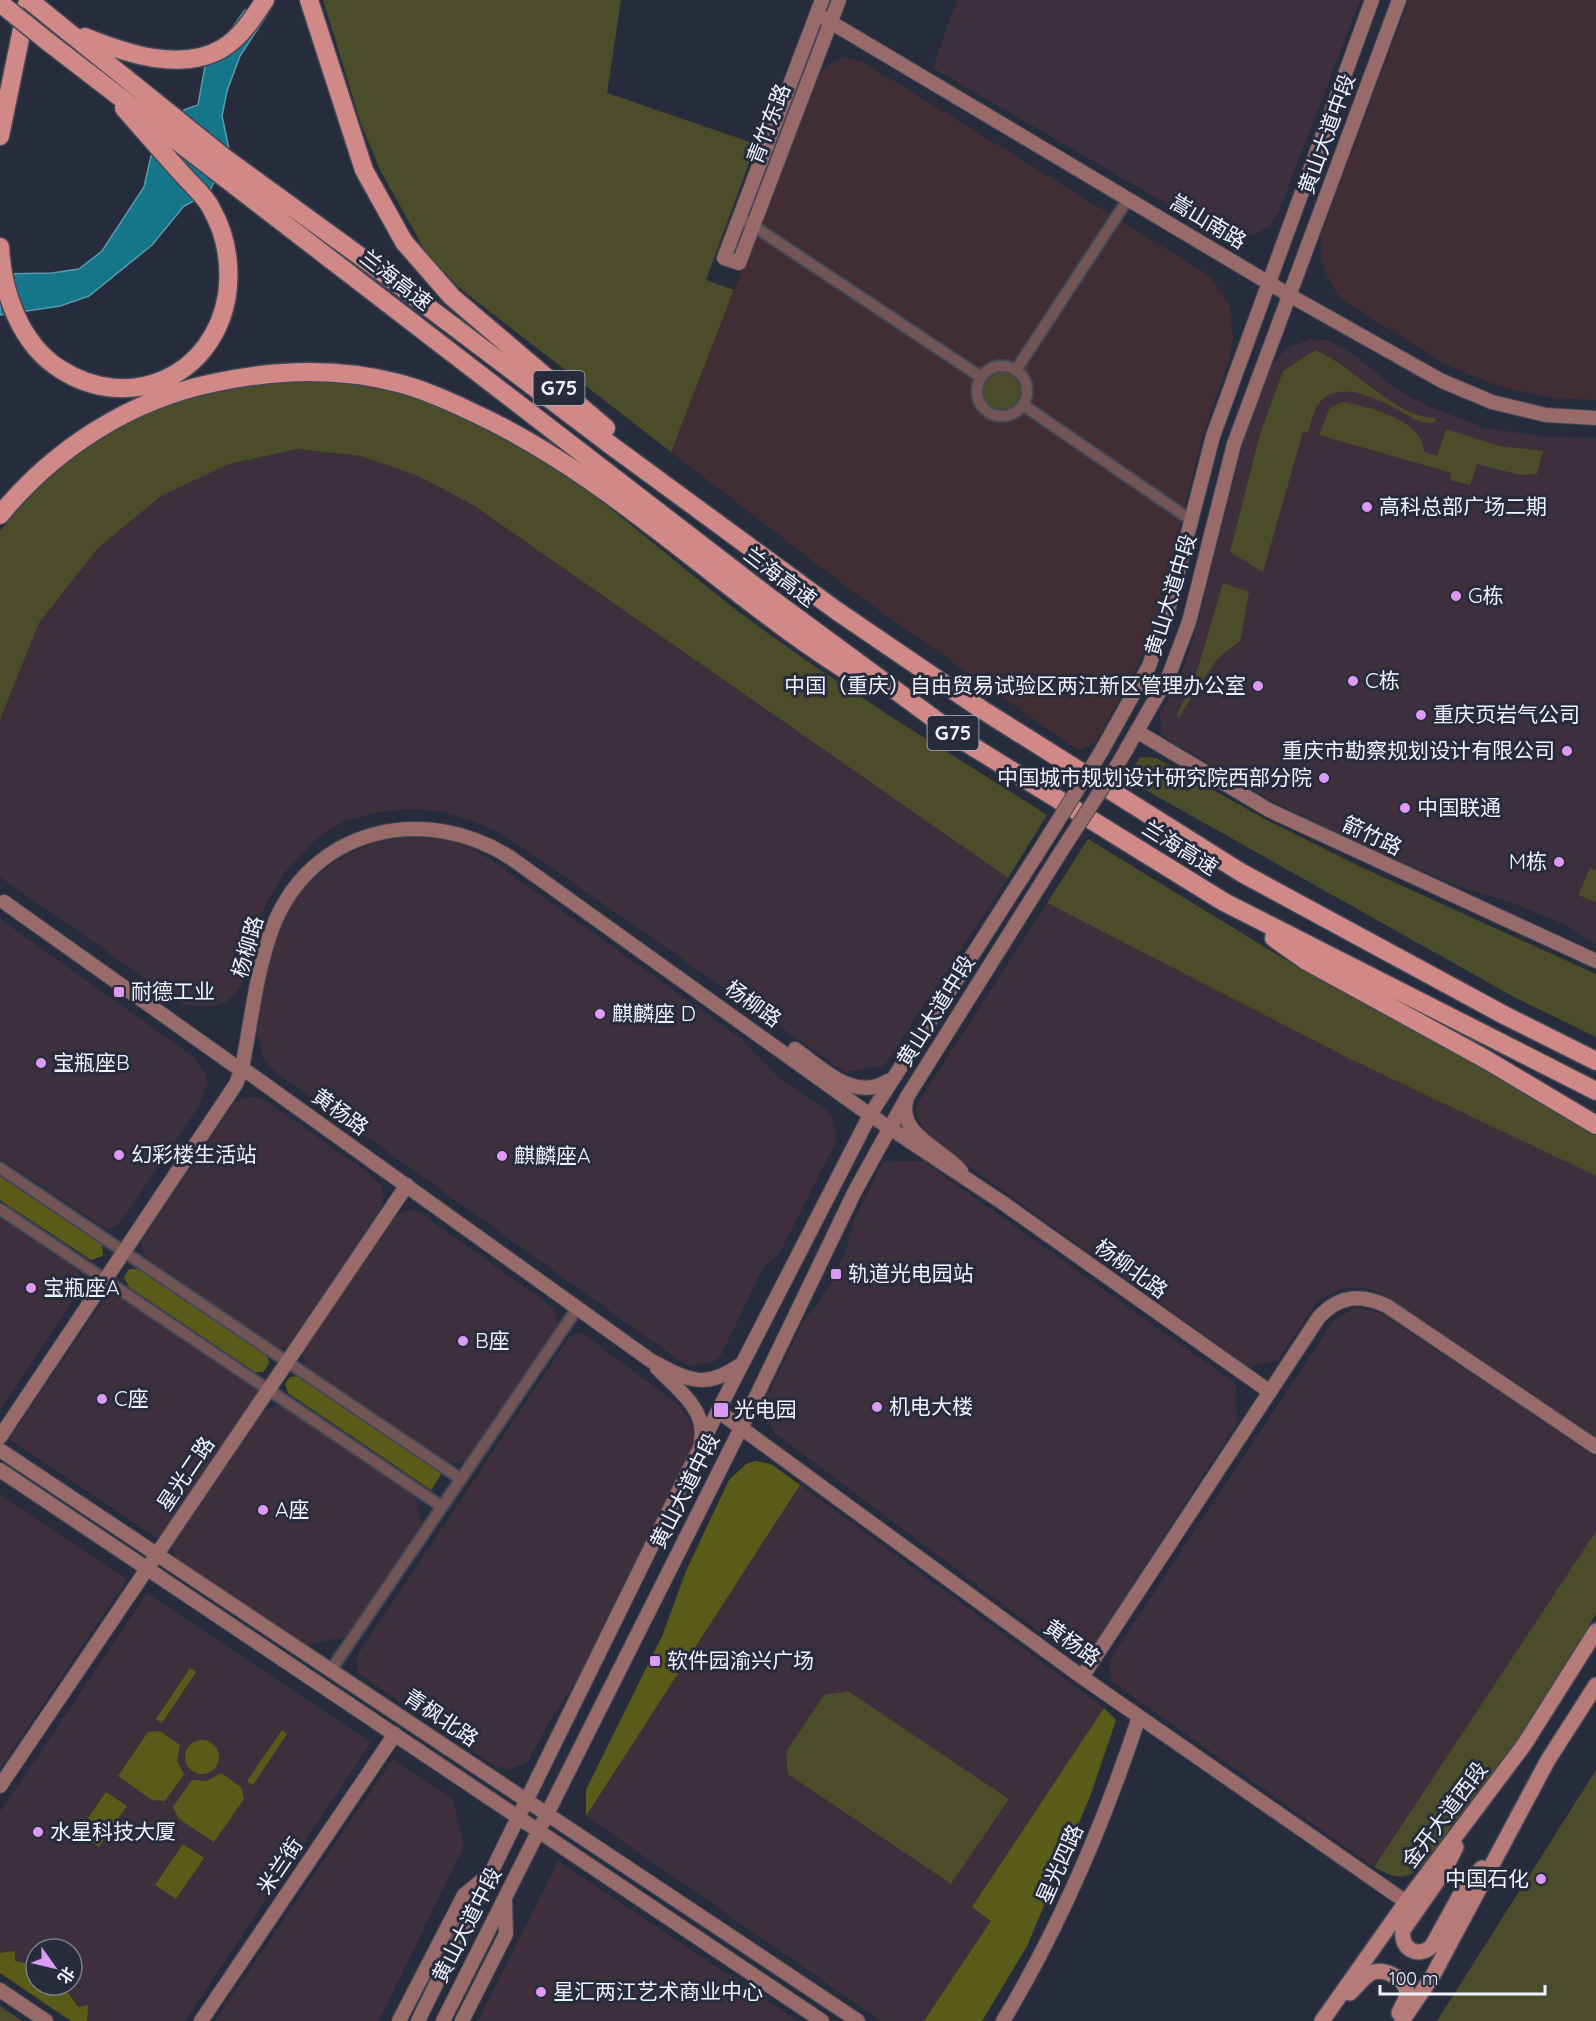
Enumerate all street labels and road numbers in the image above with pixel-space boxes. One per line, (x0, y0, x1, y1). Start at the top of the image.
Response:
street label: 黄山大道中段 (1292, 70, 1360, 197)
street label: 青竹东路 (741, 80, 795, 168)
street label: 嵩山南路 (1166, 188, 1251, 254)
street label: 兰海高速 (356, 243, 438, 315)
road number: G75 (534, 371, 584, 405)
street label: 黄山大道中段 (1139, 531, 1201, 659)
street label: 兰海高速 (739, 541, 822, 612)
road number: G75 (928, 716, 978, 750)
street label: 箭竹路 (1338, 810, 1406, 860)
street label: 兰海高速 (1138, 814, 1223, 880)
street label: 杨柳路 (226, 913, 268, 981)
street label: 黄山大道中段 (891, 950, 980, 1071)
street label: 杨柳路 (720, 974, 787, 1032)
street label: 黄杨路 (307, 1082, 374, 1140)
street label: 杨柳北路 (1090, 1233, 1173, 1303)
street label: 黄山大道中段 (644, 1429, 724, 1553)
street label: 星光二路 (151, 1431, 219, 1516)
street label: 黄杨路 (1039, 1613, 1106, 1671)
street label: 青枫北路 (399, 1683, 484, 1751)
street label: 金开大道西段 (1396, 1756, 1492, 1873)
street label: 星光四路 (1030, 1820, 1088, 1907)
street label: 米兰街 (251, 1832, 308, 1899)
street label: 黄山大道中段 (426, 1863, 506, 1987)

